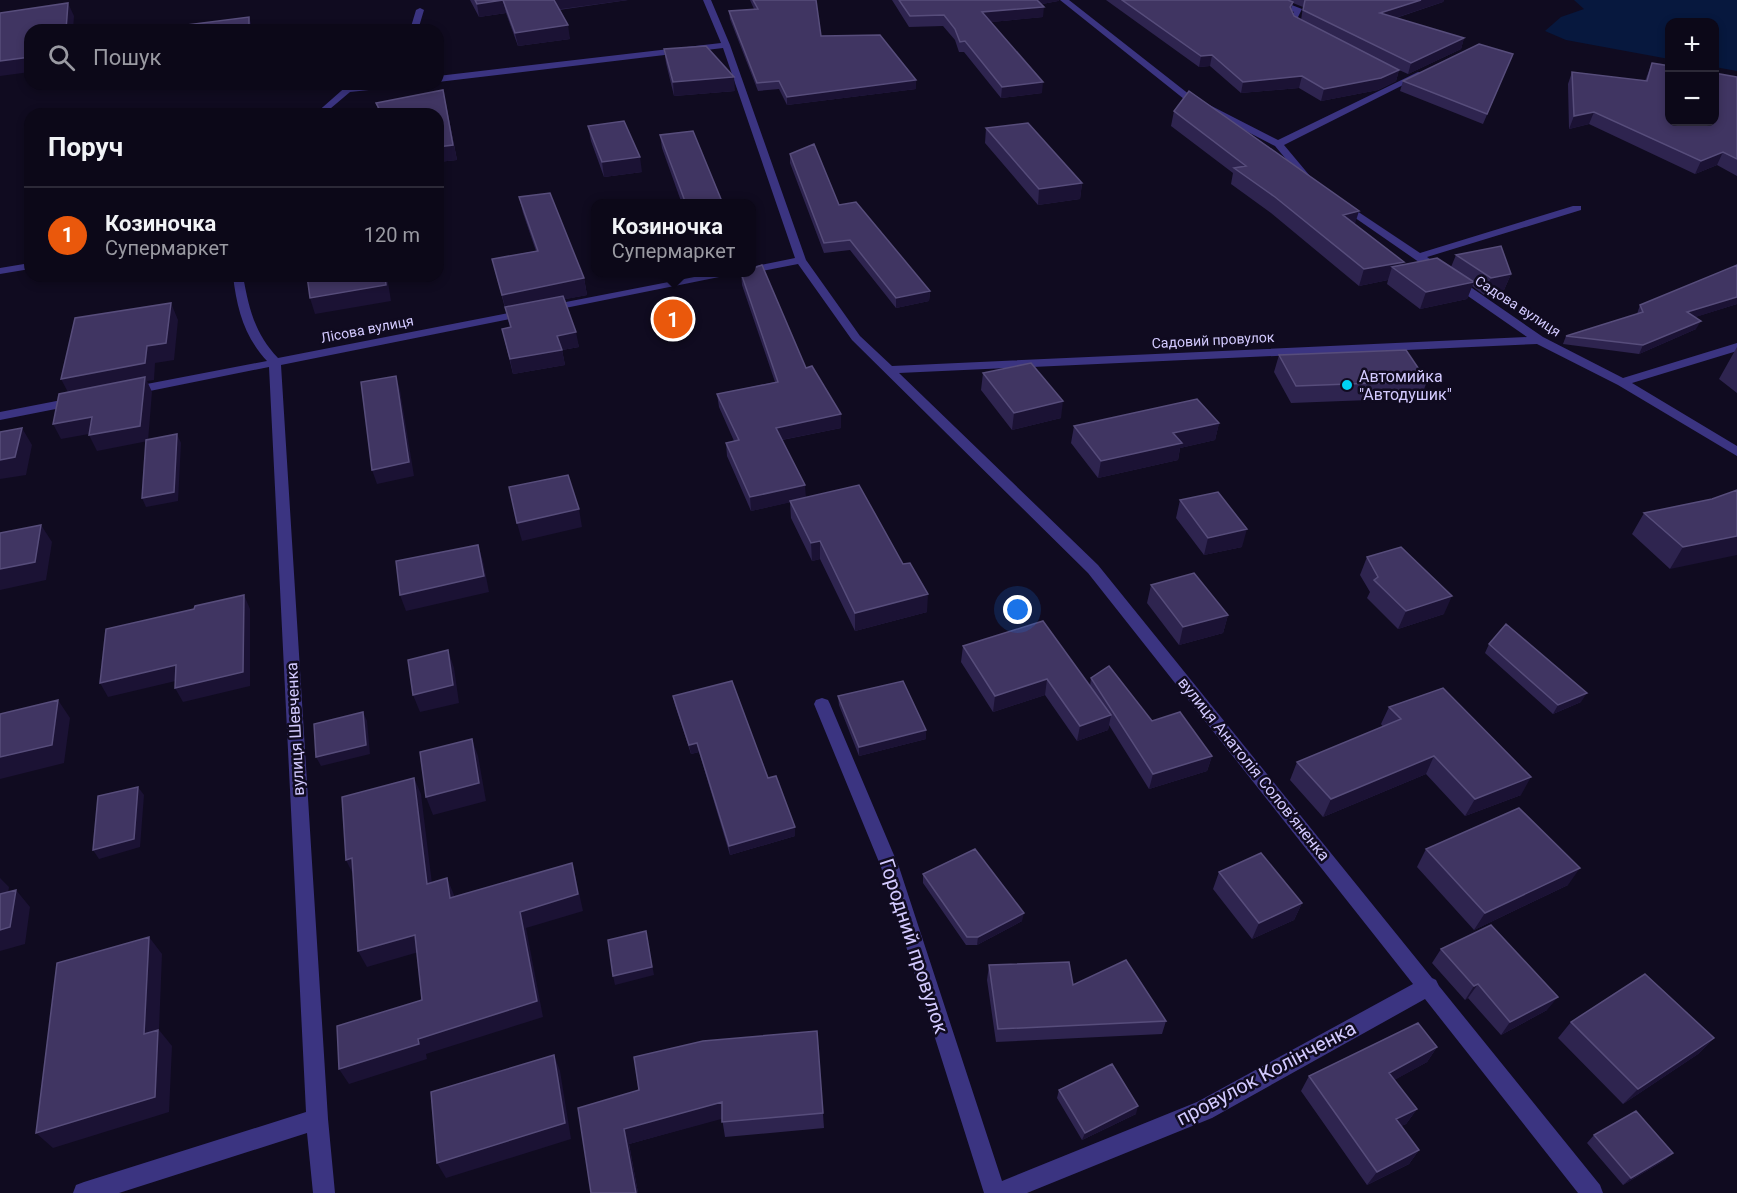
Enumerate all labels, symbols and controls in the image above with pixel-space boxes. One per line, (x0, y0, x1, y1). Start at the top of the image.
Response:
map controls (1665, 18, 1719, 126)
button: + (1665, 18, 1719, 72)
search box (24, 24, 444, 90)
icon: search (45, 41, 78, 74)
text: Пошук (93, 45, 161, 70)
button: − (1665, 72, 1719, 126)
text: Поруч (48, 132, 123, 162)
popup (591, 199, 756, 277)
text: Козиночка (105, 211, 216, 236)
text: Козиночка (612, 214, 723, 239)
text: 1 (62, 223, 73, 247)
text: 120 m (364, 223, 420, 247)
text: Супермаркет (105, 236, 229, 260)
text: Супермаркет (612, 239, 735, 263)
street label: Садова вулиця (1472, 272, 1564, 340)
pin: 1 (654, 296, 692, 342)
street label: Лісова вулиця (319, 312, 415, 346)
street label: Садовий провулок (1151, 329, 1275, 351)
place label: Автомийка "Автодушик" (1359, 367, 1452, 404)
marker: Автомийка "Автодушик" (1340, 378, 1354, 392)
your location (1003, 595, 1032, 624)
street label: вулиця Шевченка (282, 662, 308, 796)
street label: вулиця Анатолія Соловʼяненка (1174, 673, 1334, 865)
street label: Городний провулок (874, 855, 954, 1037)
street label: провулок Колінченка (1172, 1015, 1360, 1131)

